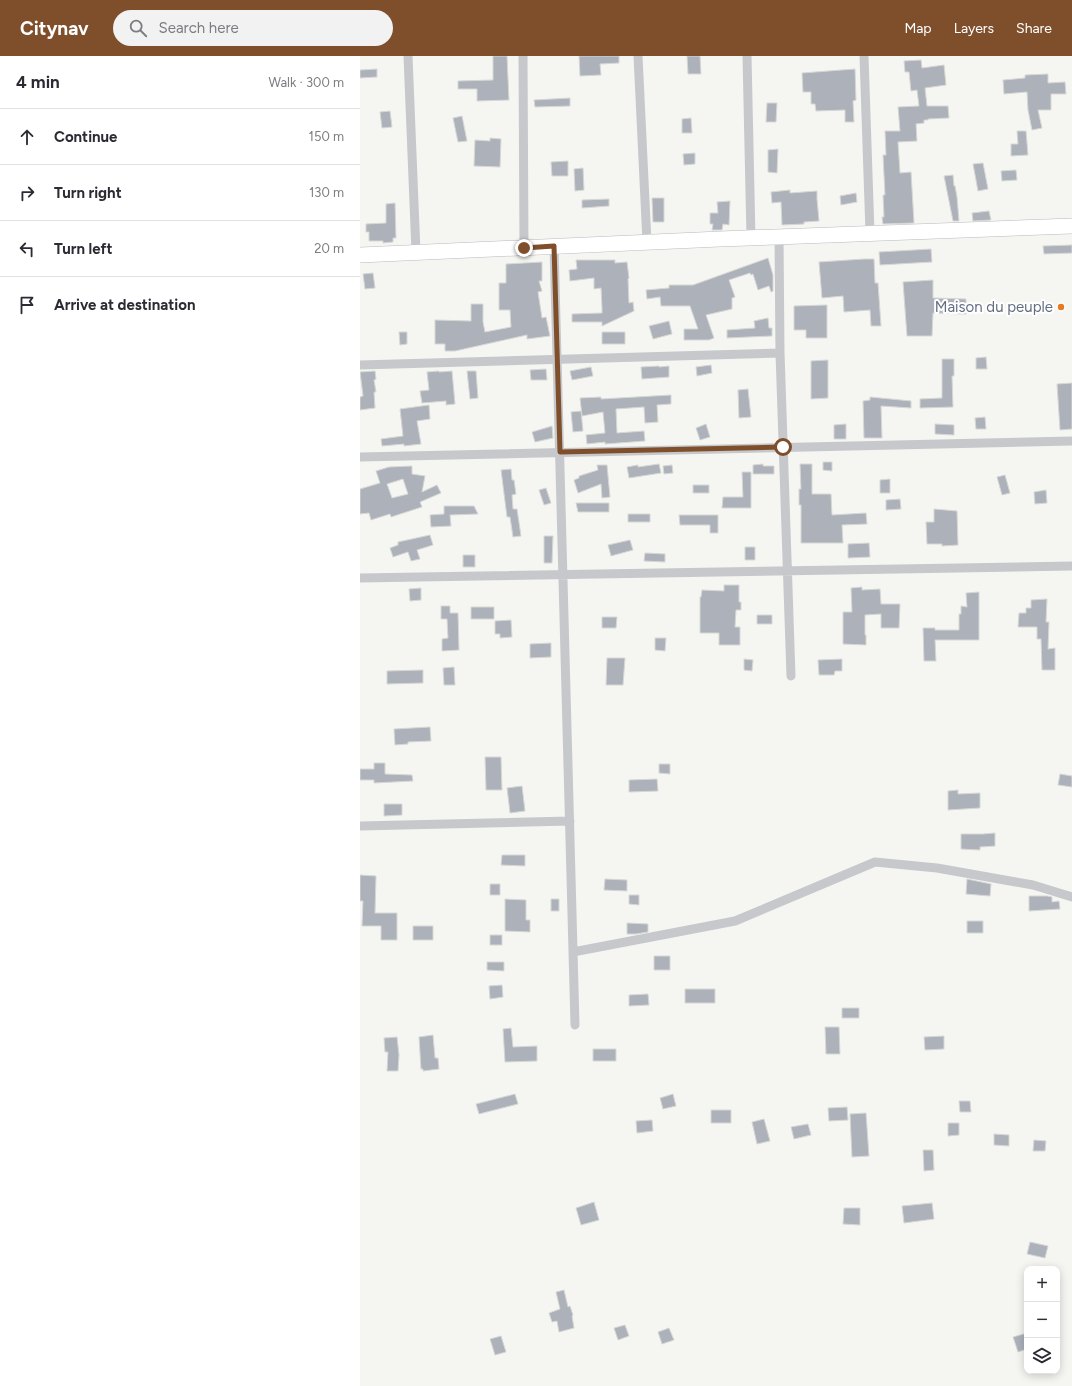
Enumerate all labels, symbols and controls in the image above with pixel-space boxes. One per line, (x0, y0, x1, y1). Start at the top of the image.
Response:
search box (113, 10, 393, 46)
text: Citynav (20, 17, 89, 40)
icon: search (127, 17, 149, 39)
text: Search here (159, 19, 239, 37)
text: Map (904, 20, 932, 37)
text: Layers (954, 20, 994, 37)
text: Share (1016, 20, 1052, 37)
text: 4 min (16, 72, 60, 92)
text: Walk · 300 m (269, 75, 344, 90)
icon: ahead (16, 126, 38, 148)
text: Continue (54, 128, 117, 146)
text: 150 m (309, 129, 344, 144)
icon: right (16, 182, 38, 204)
text: Turn right (54, 184, 122, 202)
text: 130 m (309, 185, 344, 200)
icon: left (16, 238, 38, 260)
route end (515, 239, 533, 257)
text: Turn left (54, 240, 112, 258)
text: 20 m (314, 241, 344, 256)
icon: arrive (16, 294, 38, 316)
text: Arrive at destination (54, 296, 195, 314)
place label: Maison du peuple (935, 298, 1053, 316)
marker: Maison du peuple (1056, 302, 1066, 312)
route start (774, 438, 792, 456)
map controls (1024, 1266, 1060, 1374)
button: + (1024, 1266, 1060, 1302)
button: − (1024, 1302, 1060, 1338)
button: layers (1024, 1338, 1060, 1374)

